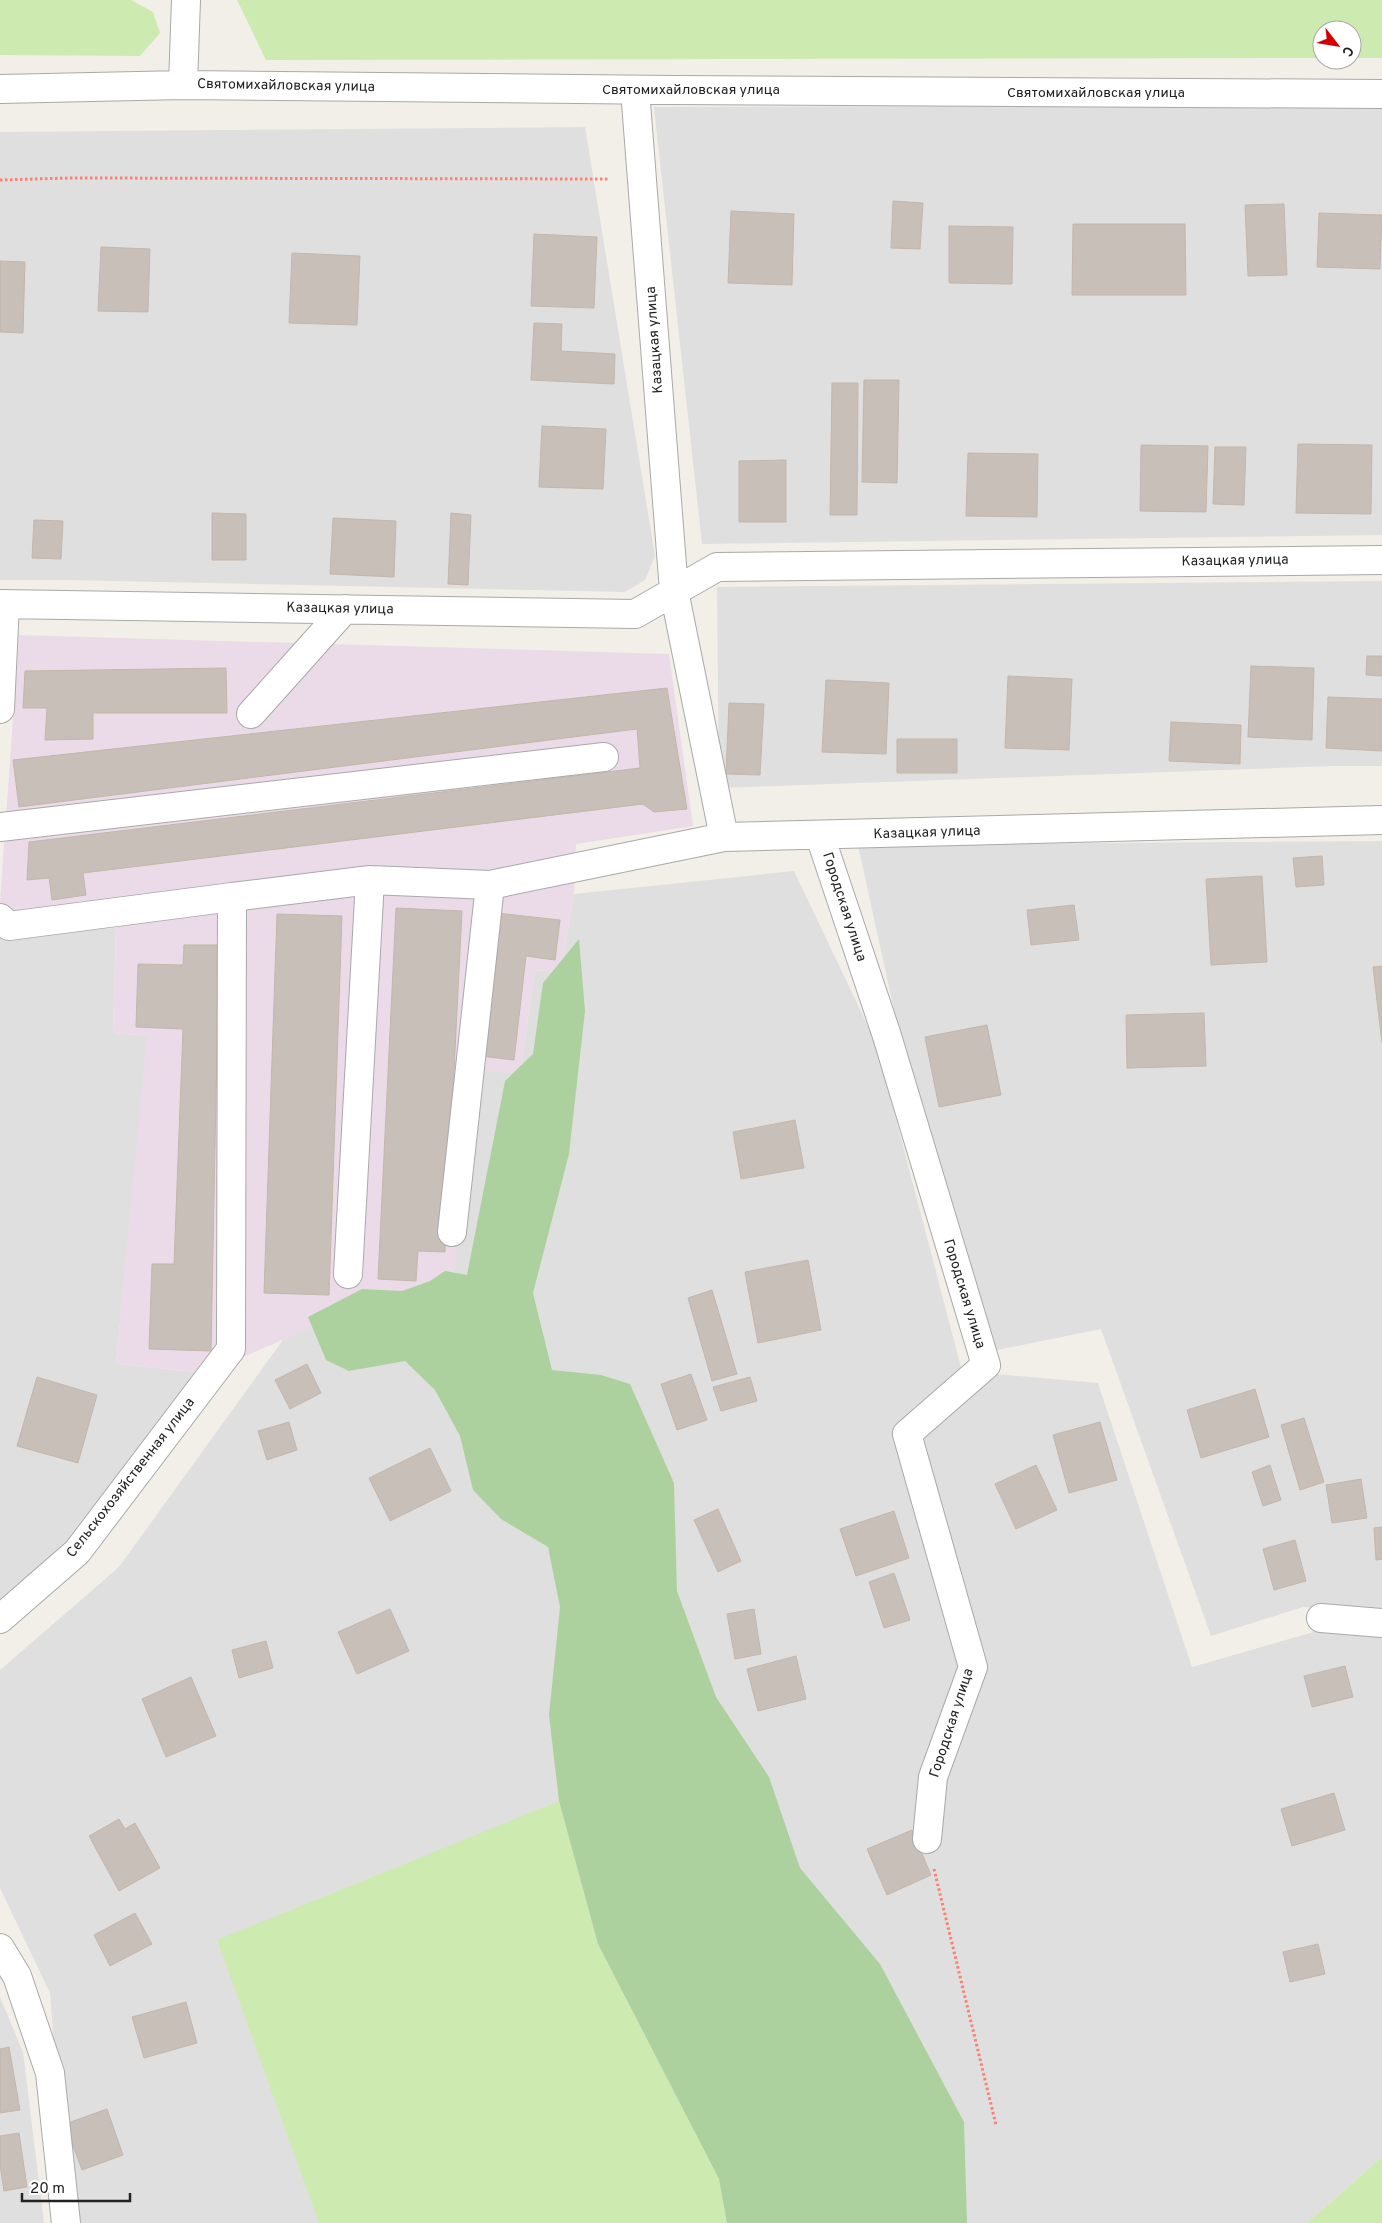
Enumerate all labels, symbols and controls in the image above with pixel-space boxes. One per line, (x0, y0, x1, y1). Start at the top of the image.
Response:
north arrow (1312, 20, 1362, 70)
text: С (1337, 43, 1356, 59)
street label: Святомихайловская улица (197, 76, 375, 96)
street label: Святомихайловская улица (602, 82, 780, 99)
street label: Святомихайловская улица (1007, 85, 1185, 102)
street label: Казацкая улица (643, 286, 667, 394)
street label: Казацкая улица (1181, 552, 1289, 570)
street label: Казацкая улица (286, 600, 394, 618)
street label: Казацкая улица (873, 823, 981, 843)
street label: Городская улица (818, 850, 870, 964)
street label: Городская улица (939, 1237, 989, 1351)
street label: Сельскохозяйственная улица (63, 1395, 199, 1561)
street label: Городская улица (926, 1666, 978, 1780)
scale bar (22, 2170, 130, 2202)
text: 20 m (30, 2180, 65, 2199)

